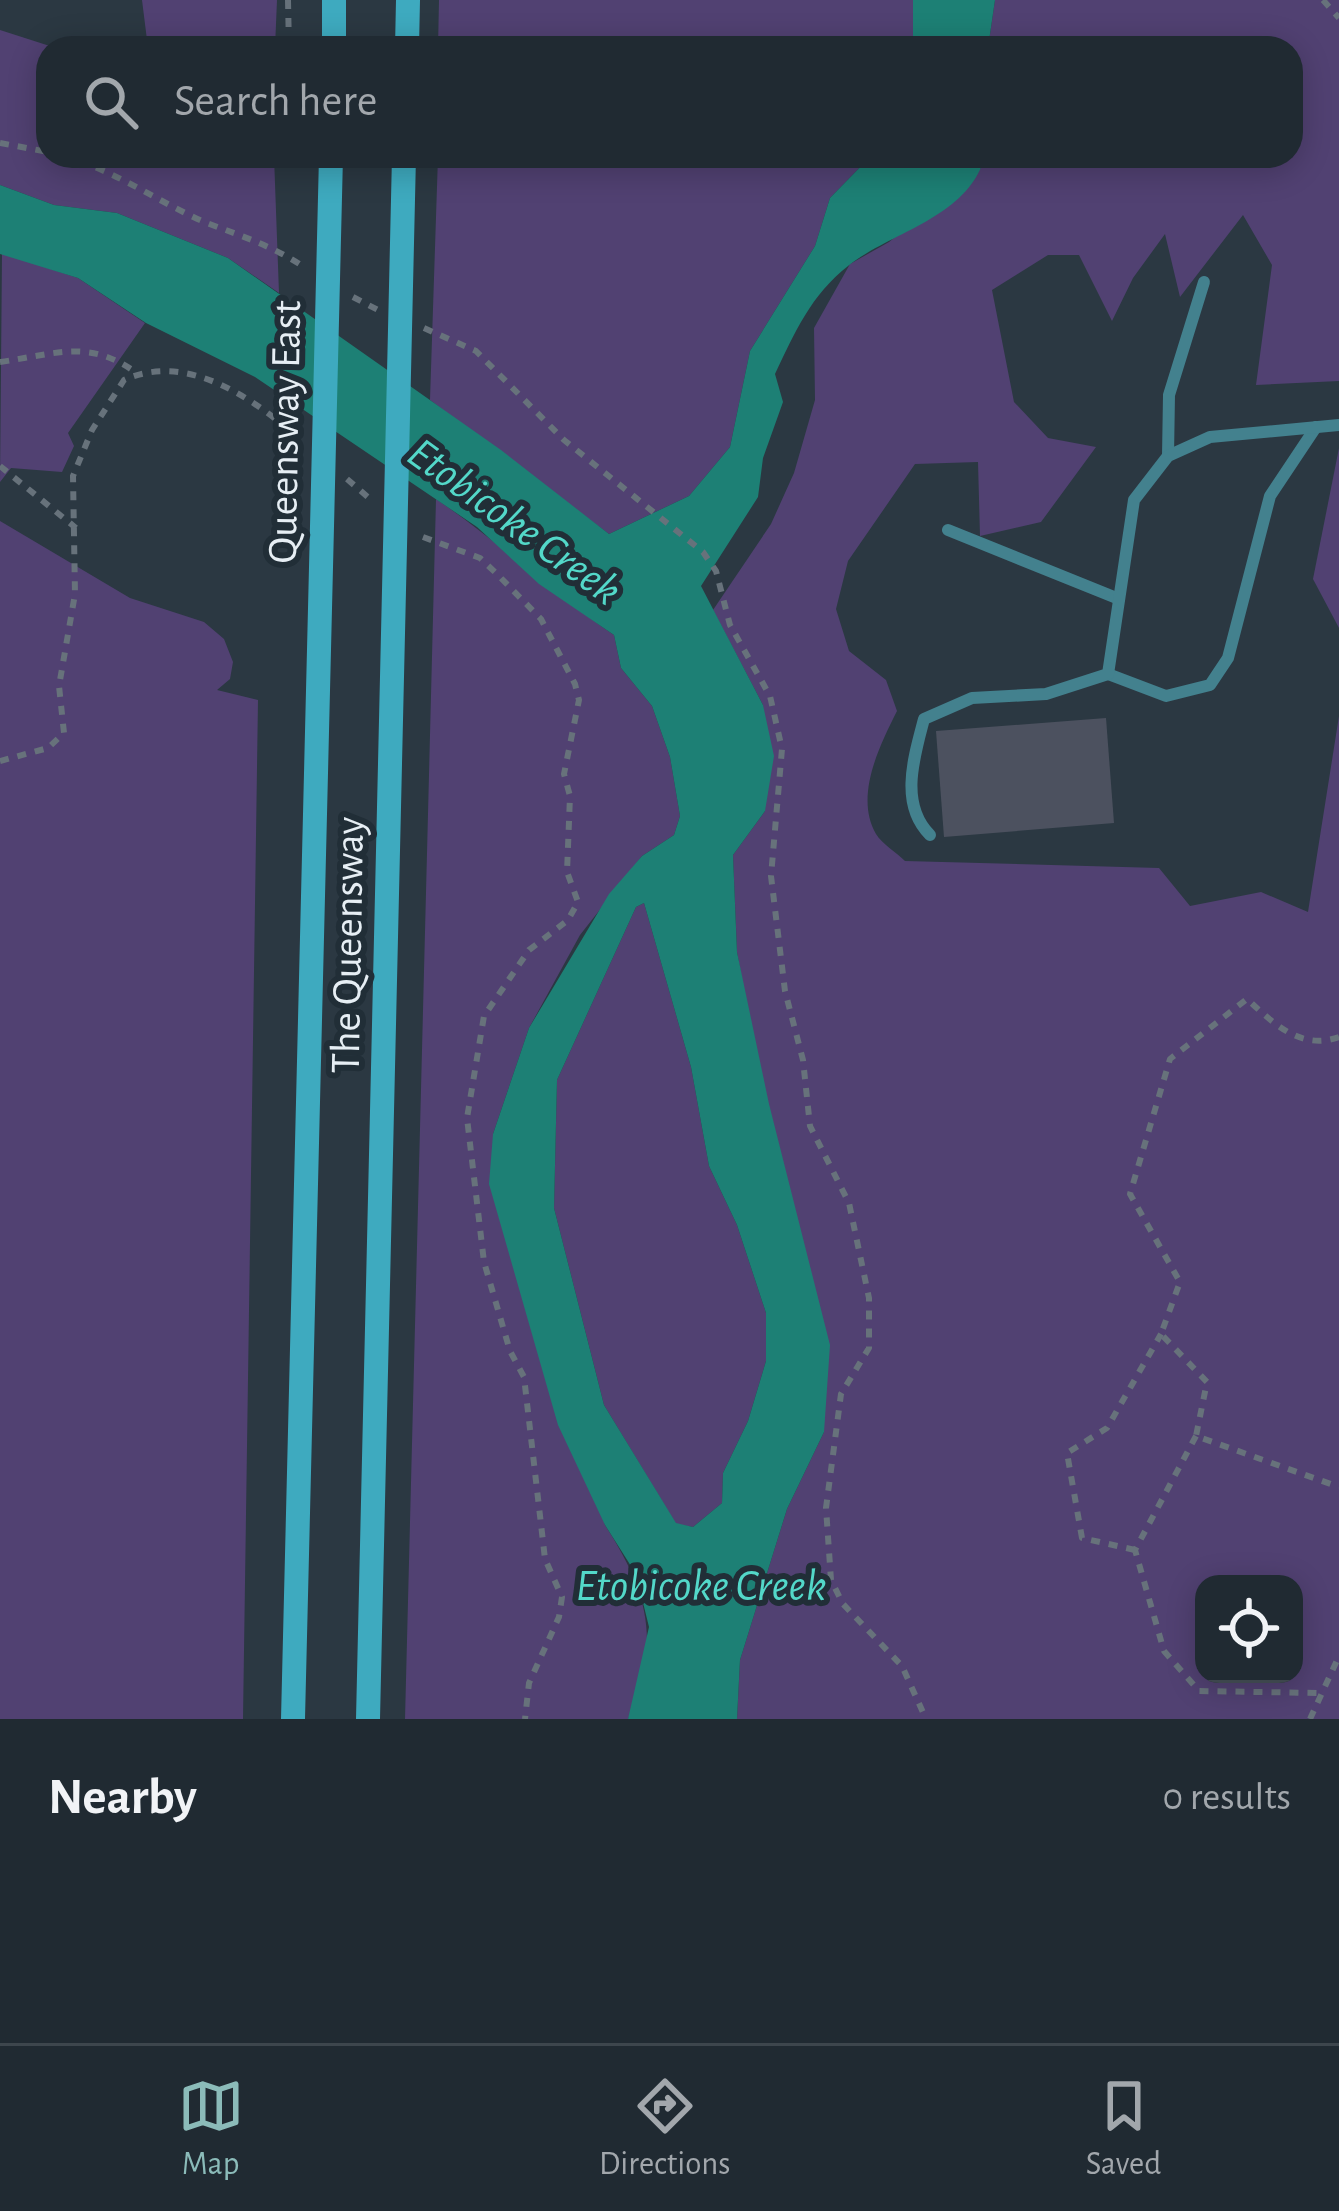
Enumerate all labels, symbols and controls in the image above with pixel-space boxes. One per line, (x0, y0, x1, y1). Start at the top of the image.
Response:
search box (36, 36, 1303, 168)
icon: search (78, 69, 144, 135)
text: Search here (174, 79, 377, 124)
street label: Queensway East (262, 300, 308, 564)
water label: Etobicoke Creek (399, 430, 629, 614)
street label: The Queensway (325, 816, 371, 1074)
water label: Etobicoke Creek (576, 1564, 826, 1609)
map controls (1195, 1575, 1303, 1683)
button: locate (1195, 1575, 1303, 1683)
text: Nearby (48, 1772, 197, 1823)
text: 0 results (1163, 1778, 1291, 1817)
tab: Map (178, 2073, 244, 2185)
tab: Directions (599, 2073, 730, 2185)
tab: Saved (1086, 2073, 1161, 2185)

